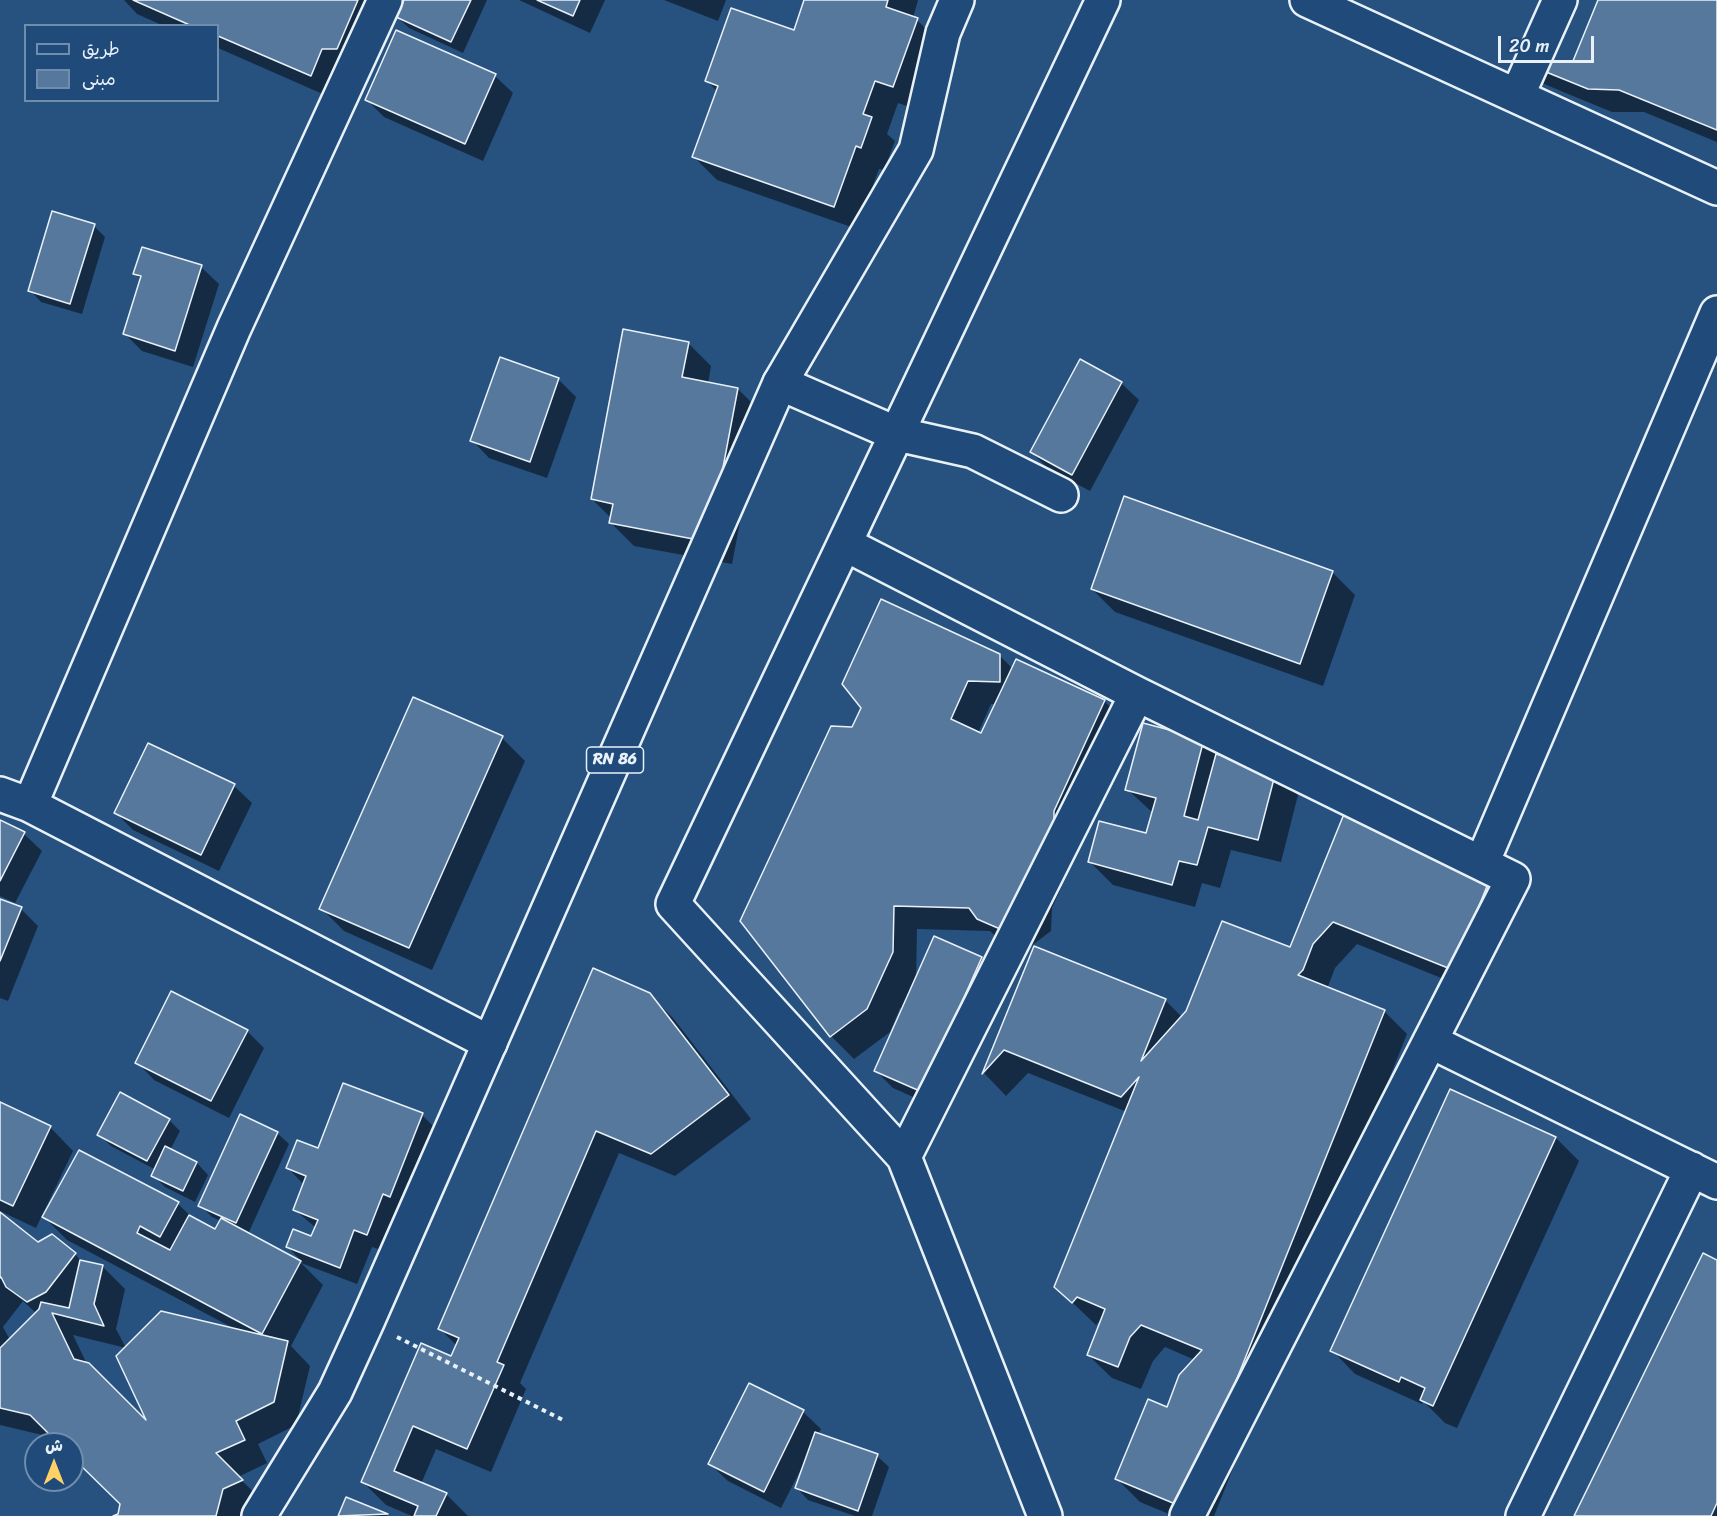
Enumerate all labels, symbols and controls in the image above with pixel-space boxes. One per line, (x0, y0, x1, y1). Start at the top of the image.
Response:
legend (24, 24, 219, 102)
scale bar (1501, 24, 1597, 62)
text: 20 m (1509, 30, 1549, 62)
text: طريق (82, 33, 120, 65)
text: مبنى (82, 63, 116, 95)
road number: RN 86 (586, 747, 644, 773)
text: ش (45, 1431, 63, 1460)
north arrow (24, 1432, 84, 1492)

